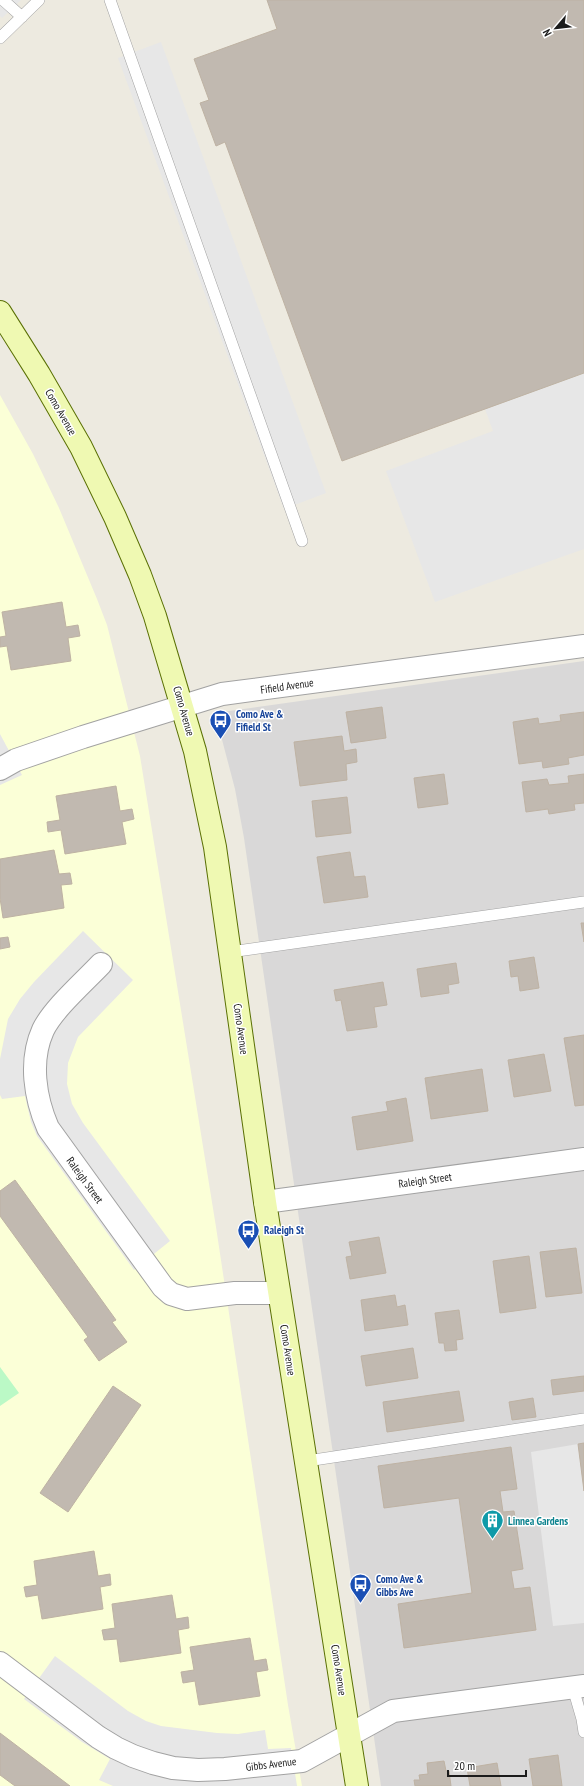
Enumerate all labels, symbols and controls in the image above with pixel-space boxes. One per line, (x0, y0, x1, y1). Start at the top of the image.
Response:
north arrow (536, 8, 576, 48)
text: N (540, 27, 555, 39)
street label: Como Avenue (42, 386, 80, 438)
street label: Fifield Avenue (260, 675, 315, 697)
street label: Como Avenue (170, 684, 198, 738)
bus stop icon: Como Ave & Fifield St (208, 707, 234, 740)
place label: Como Ave & Fifield St (236, 707, 283, 734)
street label: Como Avenue (231, 1003, 252, 1056)
street label: Raleigh Street (64, 1154, 106, 1206)
street label: Raleigh Street (397, 1169, 453, 1191)
bus stop icon: Raleigh St (236, 1217, 262, 1250)
place label: Raleigh St (264, 1223, 305, 1237)
street label: Como Avenue (277, 1324, 299, 1377)
building icon: Linnea Gardens (479, 1508, 505, 1541)
place label: Linnea Gardens (508, 1514, 568, 1528)
bus stop icon: Como Ave & Gibbs Ave (348, 1572, 374, 1605)
place label: Como Ave & Gibbs Ave (376, 1572, 423, 1599)
street label: Como Avenue (328, 1644, 350, 1697)
scale bar (448, 1752, 526, 1778)
street label: Gibbs Avenue (245, 1754, 298, 1774)
text: 20 m (454, 1758, 475, 1773)

